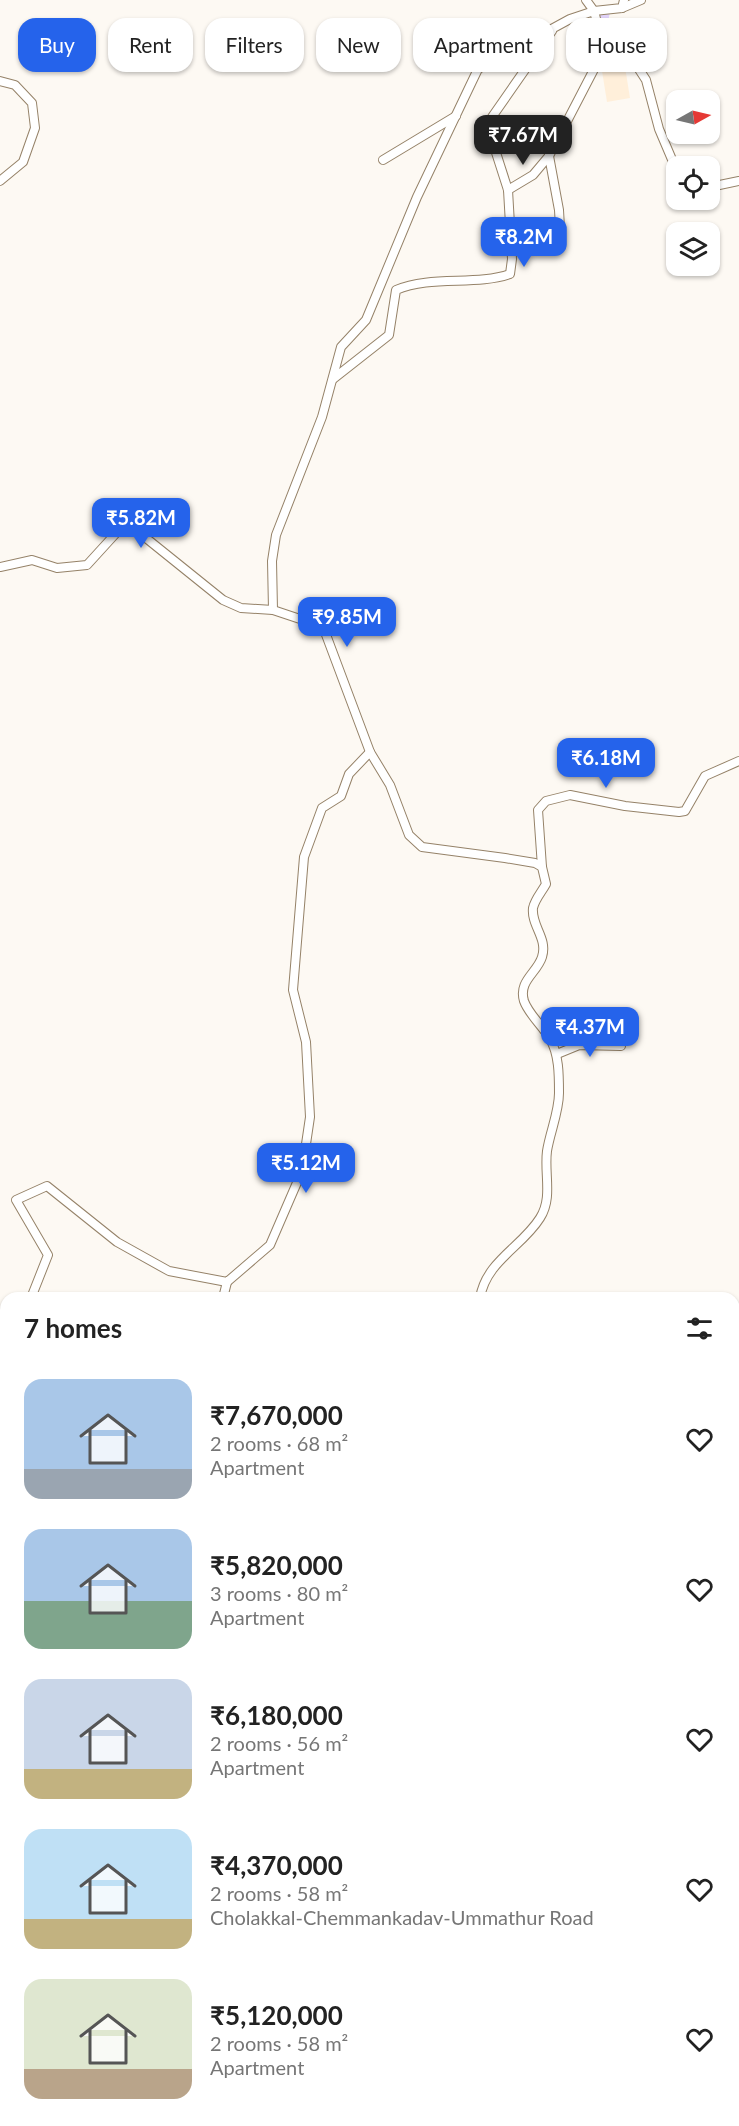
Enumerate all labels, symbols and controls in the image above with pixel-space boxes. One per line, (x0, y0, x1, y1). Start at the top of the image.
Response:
chip: Buy (18, 18, 96, 72)
chip: Rent (108, 18, 193, 72)
chip: Filters (205, 18, 304, 72)
chip: New (316, 18, 401, 72)
chip: Apartment (413, 18, 554, 72)
chip: House (566, 18, 667, 72)
north arrow (666, 90, 720, 144)
map controls (666, 90, 720, 276)
pin: ₹7.67M (474, 115, 572, 166)
text: ₹7.67M (488, 122, 558, 146)
button: locate (666, 156, 720, 210)
pin: ₹8.2M (482, 217, 566, 268)
button: layers (666, 222, 720, 276)
text: ₹8.2M (495, 224, 553, 248)
pin: ₹5.82M (92, 498, 190, 549)
text: ₹5.82M (106, 505, 176, 529)
pin: ₹9.85M (298, 597, 396, 648)
text: ₹9.85M (312, 604, 382, 628)
pin: ₹6.18M (557, 738, 655, 789)
text: ₹6.18M (571, 745, 641, 769)
pin: ₹4.37M (541, 1007, 639, 1058)
text: ₹4.37M (555, 1014, 625, 1038)
pin: ₹5.12M (257, 1143, 355, 1194)
text: ₹5.12M (271, 1150, 341, 1174)
text: 7 homes (24, 1312, 122, 1344)
icon: filters (683, 1312, 716, 1345)
text: ₹7,670,000 (210, 1399, 343, 1431)
icon: home (72, 1403, 144, 1475)
icon: heart (683, 1423, 716, 1456)
text: 2 rooms · 68 m² (210, 1431, 348, 1455)
text: Apartment (210, 1455, 304, 1479)
text: ₹5,820,000 (210, 1549, 343, 1581)
icon: home (72, 1553, 144, 1625)
icon: heart (683, 1573, 716, 1606)
text: 3 rooms · 80 m² (210, 1581, 348, 1605)
text: Apartment (210, 1605, 304, 1629)
text: ₹6,180,000 (210, 1699, 343, 1731)
icon: home (72, 1703, 144, 1775)
icon: heart (683, 1723, 716, 1756)
text: 2 rooms · 56 m² (210, 1731, 348, 1755)
text: Apartment (210, 1755, 304, 1779)
text: ₹4,370,000 (210, 1849, 343, 1881)
icon: home (72, 1853, 144, 1925)
icon: heart (683, 1873, 716, 1906)
text: 2 rooms · 58 m² (210, 1881, 348, 1905)
text: Cholakkal-Chemmankadav-Ummathur Road (210, 1905, 594, 1929)
text: ₹5,120,000 (210, 1999, 343, 2031)
icon: home (72, 2003, 144, 2075)
icon: heart (683, 2023, 716, 2056)
text: 2 rooms · 58 m² (210, 2031, 348, 2055)
text: Apartment (210, 2055, 304, 2079)

